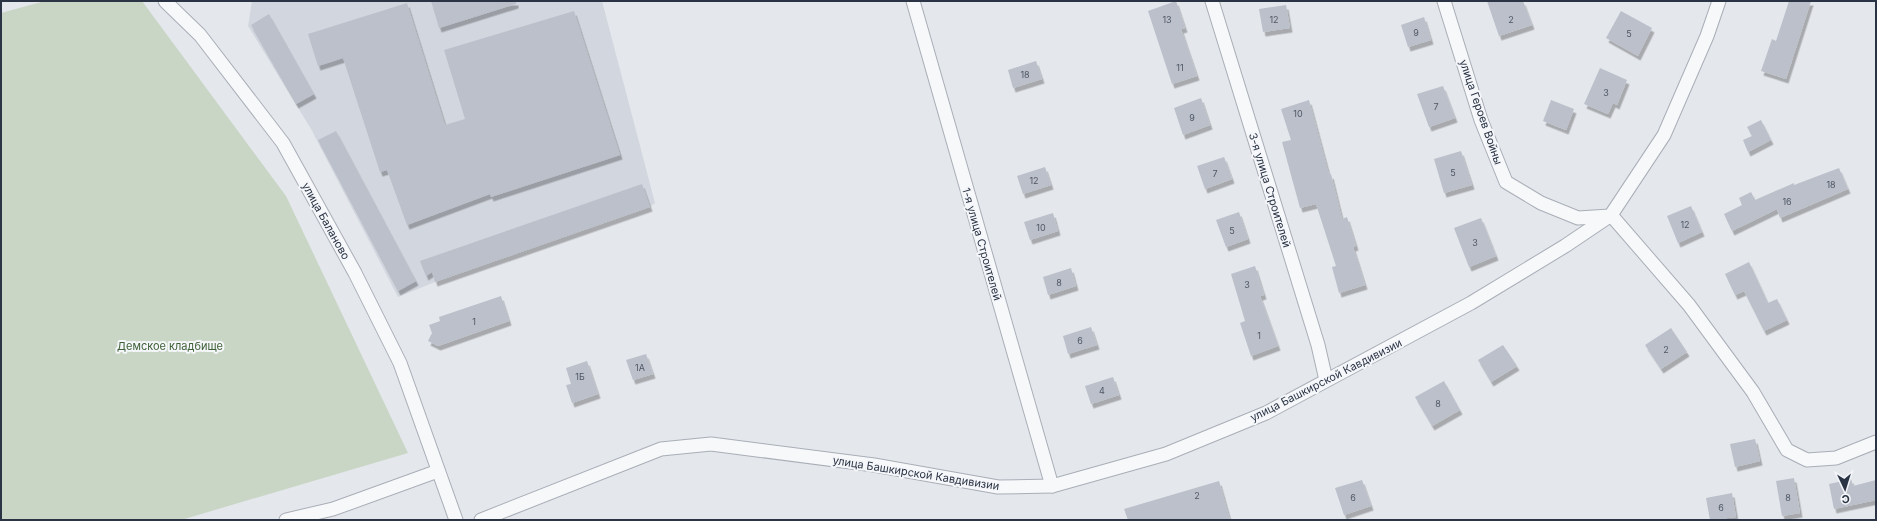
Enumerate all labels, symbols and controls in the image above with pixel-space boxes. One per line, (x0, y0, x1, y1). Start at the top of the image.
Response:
house number: 13 (1162, 14, 1172, 25)
house number: 12 (1269, 14, 1279, 25)
house number: 2 (1508, 14, 1514, 25)
house number: 9 (1413, 27, 1419, 38)
house number: 5 (1626, 28, 1632, 39)
street label: улица Героев Войны (1456, 58, 1506, 166)
house number: 11 (1176, 62, 1184, 73)
house number: 18 (1020, 69, 1030, 80)
house number: 3 (1603, 87, 1609, 98)
house number: 7 (1433, 101, 1439, 112)
house number: 10 (1293, 108, 1303, 119)
house number: 9 (1189, 112, 1195, 123)
street label: 3-я улица Строителей (1246, 131, 1294, 249)
house number: 5 (1450, 167, 1456, 178)
house number: 7 (1212, 168, 1218, 179)
house number: 12 (1029, 175, 1039, 186)
house number: 18 (1826, 179, 1836, 190)
street label: улица Баланово (299, 180, 353, 262)
street label: 1-я улица Строителей (959, 186, 1005, 302)
house number: 16 (1782, 196, 1792, 207)
house number: 12 (1680, 219, 1690, 230)
house number: 10 (1036, 222, 1046, 233)
house number: 5 (1229, 225, 1235, 236)
house number: 3 (1472, 237, 1478, 248)
house number: 8 (1056, 277, 1062, 288)
house number: 3 (1244, 279, 1250, 290)
house number: 1 (472, 316, 476, 327)
house number: 1 (1257, 330, 1261, 341)
house number: 6 (1077, 335, 1083, 346)
street label: улица Башкирской Кавдивизии (1248, 336, 1404, 424)
park label: Демское кладбище (117, 339, 223, 353)
house number: 2 (1663, 344, 1669, 355)
house number: 1А (635, 362, 645, 373)
house number: 1Б (575, 371, 585, 382)
house number: 4 (1099, 385, 1105, 396)
house number: 8 (1435, 398, 1441, 409)
street label: улица Башкирской Кавдивизии (832, 453, 1000, 493)
north arrow (1825, 469, 1865, 509)
house number: 2 (1194, 490, 1200, 501)
house number: 6 (1350, 492, 1356, 503)
house number: 8 (1785, 492, 1791, 503)
text: С (1841, 492, 1850, 506)
house number: 6 (1718, 502, 1724, 513)

